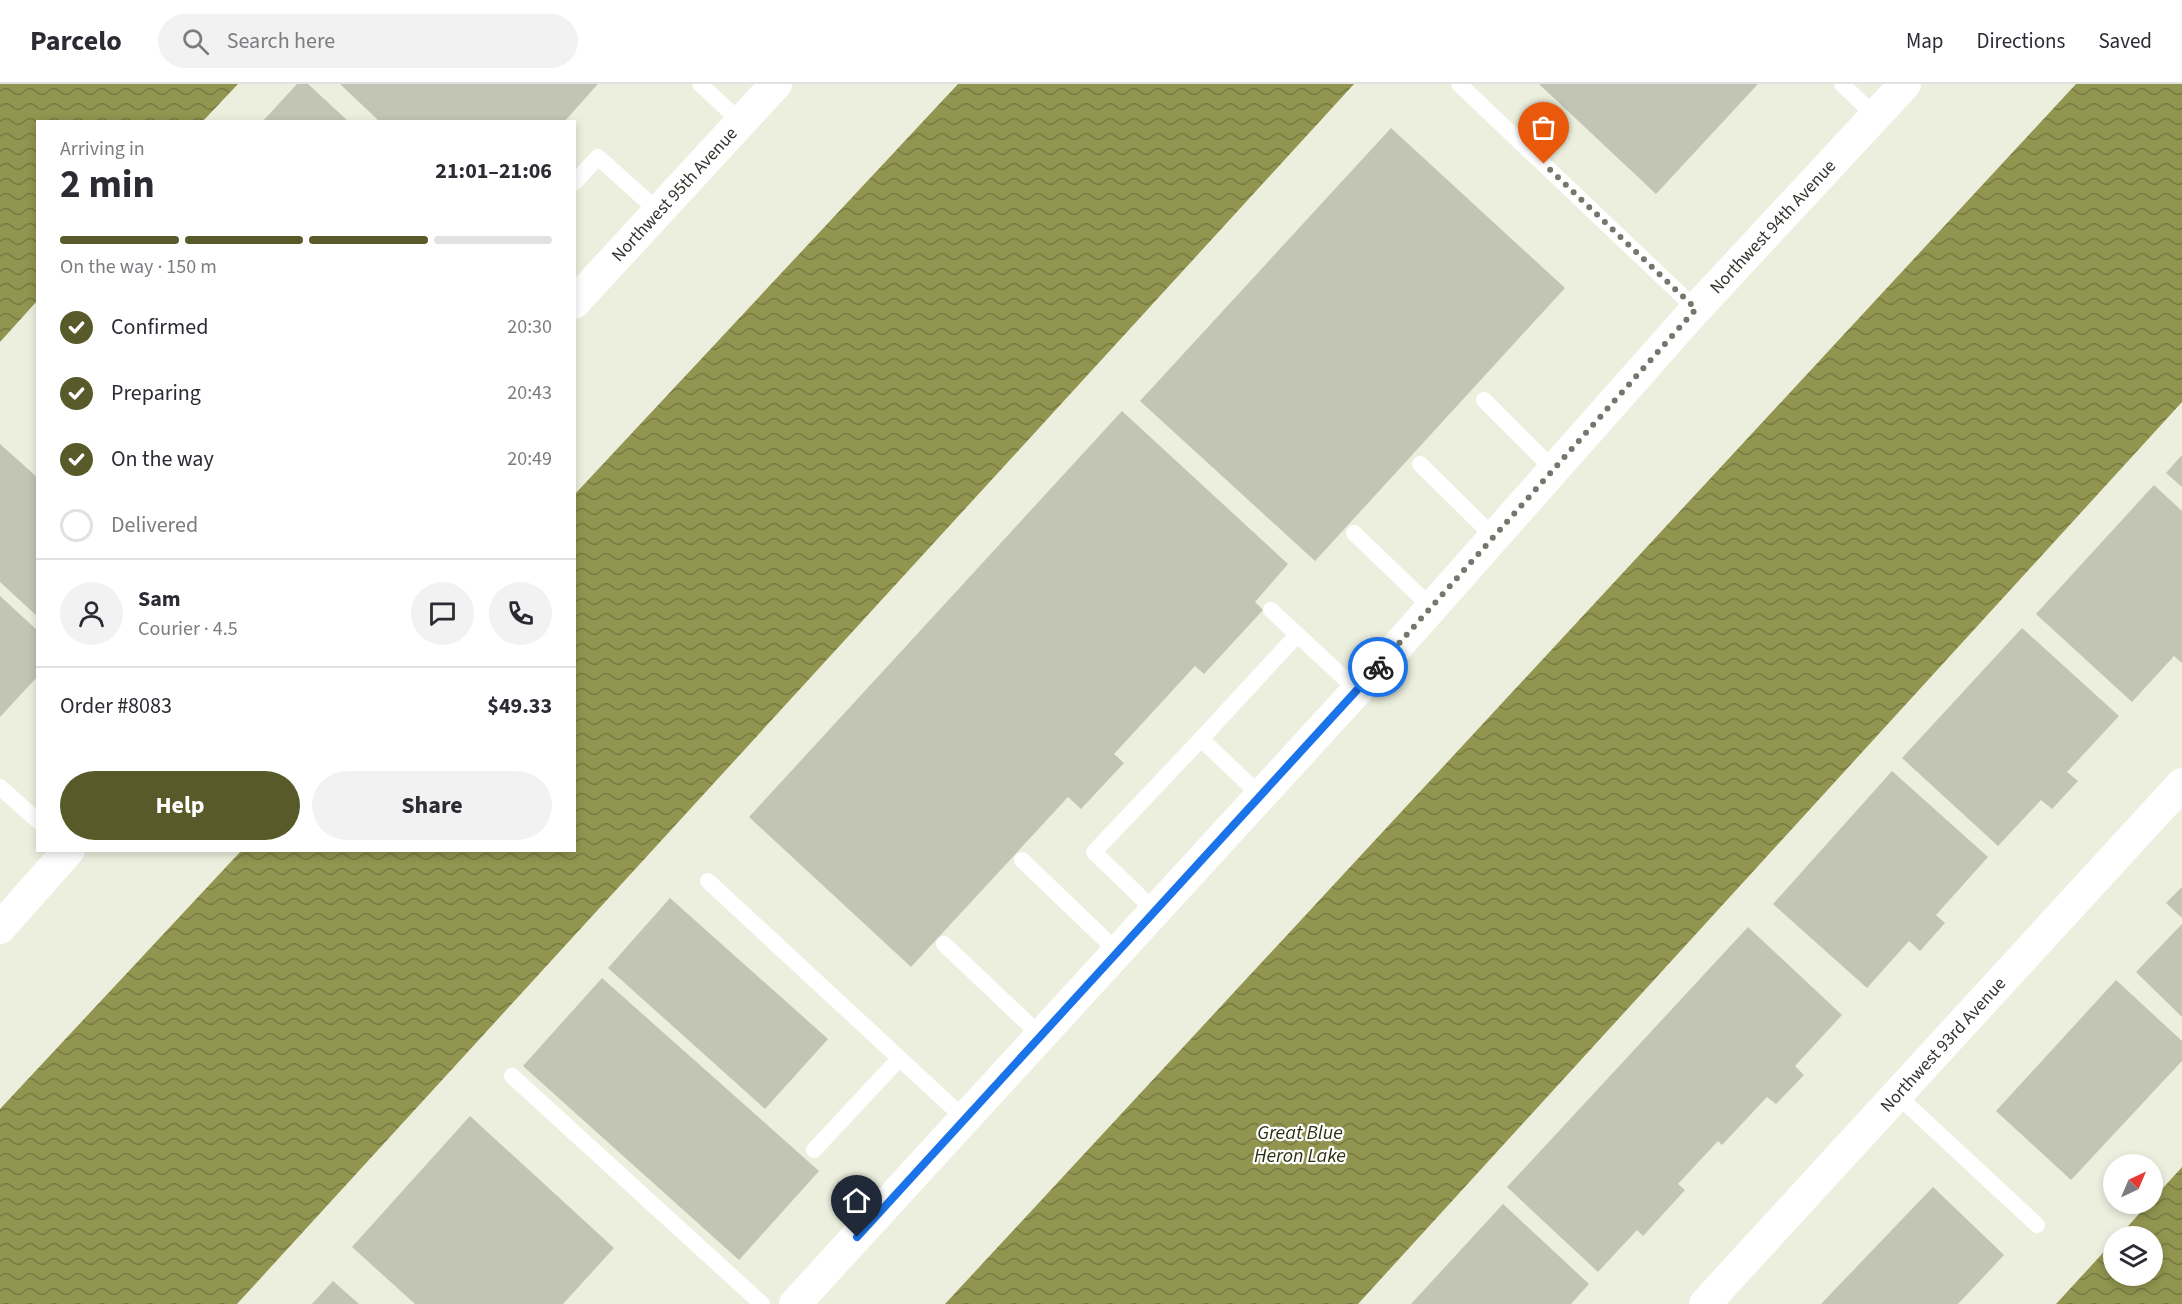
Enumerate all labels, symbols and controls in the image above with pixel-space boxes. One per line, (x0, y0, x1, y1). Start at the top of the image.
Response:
search box (158, 14, 578, 68)
text: Parcelo (30, 21, 122, 61)
icon: search (179, 25, 212, 58)
text: Search here (227, 25, 335, 57)
text: Map (1906, 26, 1944, 56)
text: Directions (1977, 26, 2065, 56)
text: Saved (2098, 26, 2152, 56)
pin (1518, 102, 1569, 164)
icon: bag (1527, 111, 1560, 144)
street label: Northwest 95th Avenue (606, 122, 743, 267)
text: Arriving in (60, 135, 145, 163)
street label: Northwest 94th Avenue (1704, 154, 1842, 300)
text: 21:01–21:06 (435, 155, 552, 187)
text: 2 min (60, 157, 155, 213)
text: On the way · 150 m (60, 253, 217, 281)
icon: check (60, 311, 93, 344)
text: Confirmed (111, 311, 208, 343)
text: 20:30 (507, 313, 552, 341)
icon: check (60, 377, 93, 410)
text: Preparing (111, 377, 201, 409)
text: 20:43 (507, 379, 552, 407)
icon: check (60, 443, 93, 476)
text: On the way (111, 443, 214, 475)
text: 20:49 (507, 445, 552, 473)
text: Delivered (111, 509, 198, 541)
button: person (60, 582, 123, 645)
button: chat (411, 582, 474, 645)
button: phone (489, 582, 552, 645)
text: Sam (138, 583, 181, 615)
text: Courier · 4.5 (138, 615, 238, 643)
courier (1348, 637, 1408, 697)
icon: bike (1362, 651, 1395, 684)
text: Order #8083 (60, 690, 172, 722)
text: $49.33 (487, 690, 552, 722)
button: Help (60, 771, 300, 840)
button: Share (312, 771, 552, 840)
street label: Northwest 93rd Avenue (1875, 972, 2012, 1118)
water label: Great Blue Heron Lake (1254, 1119, 1346, 1170)
north arrow (2103, 1154, 2163, 1214)
map controls (2103, 1154, 2163, 1286)
pin (831, 1175, 882, 1237)
icon: home (840, 1184, 873, 1217)
button: layers (2103, 1226, 2163, 1286)

